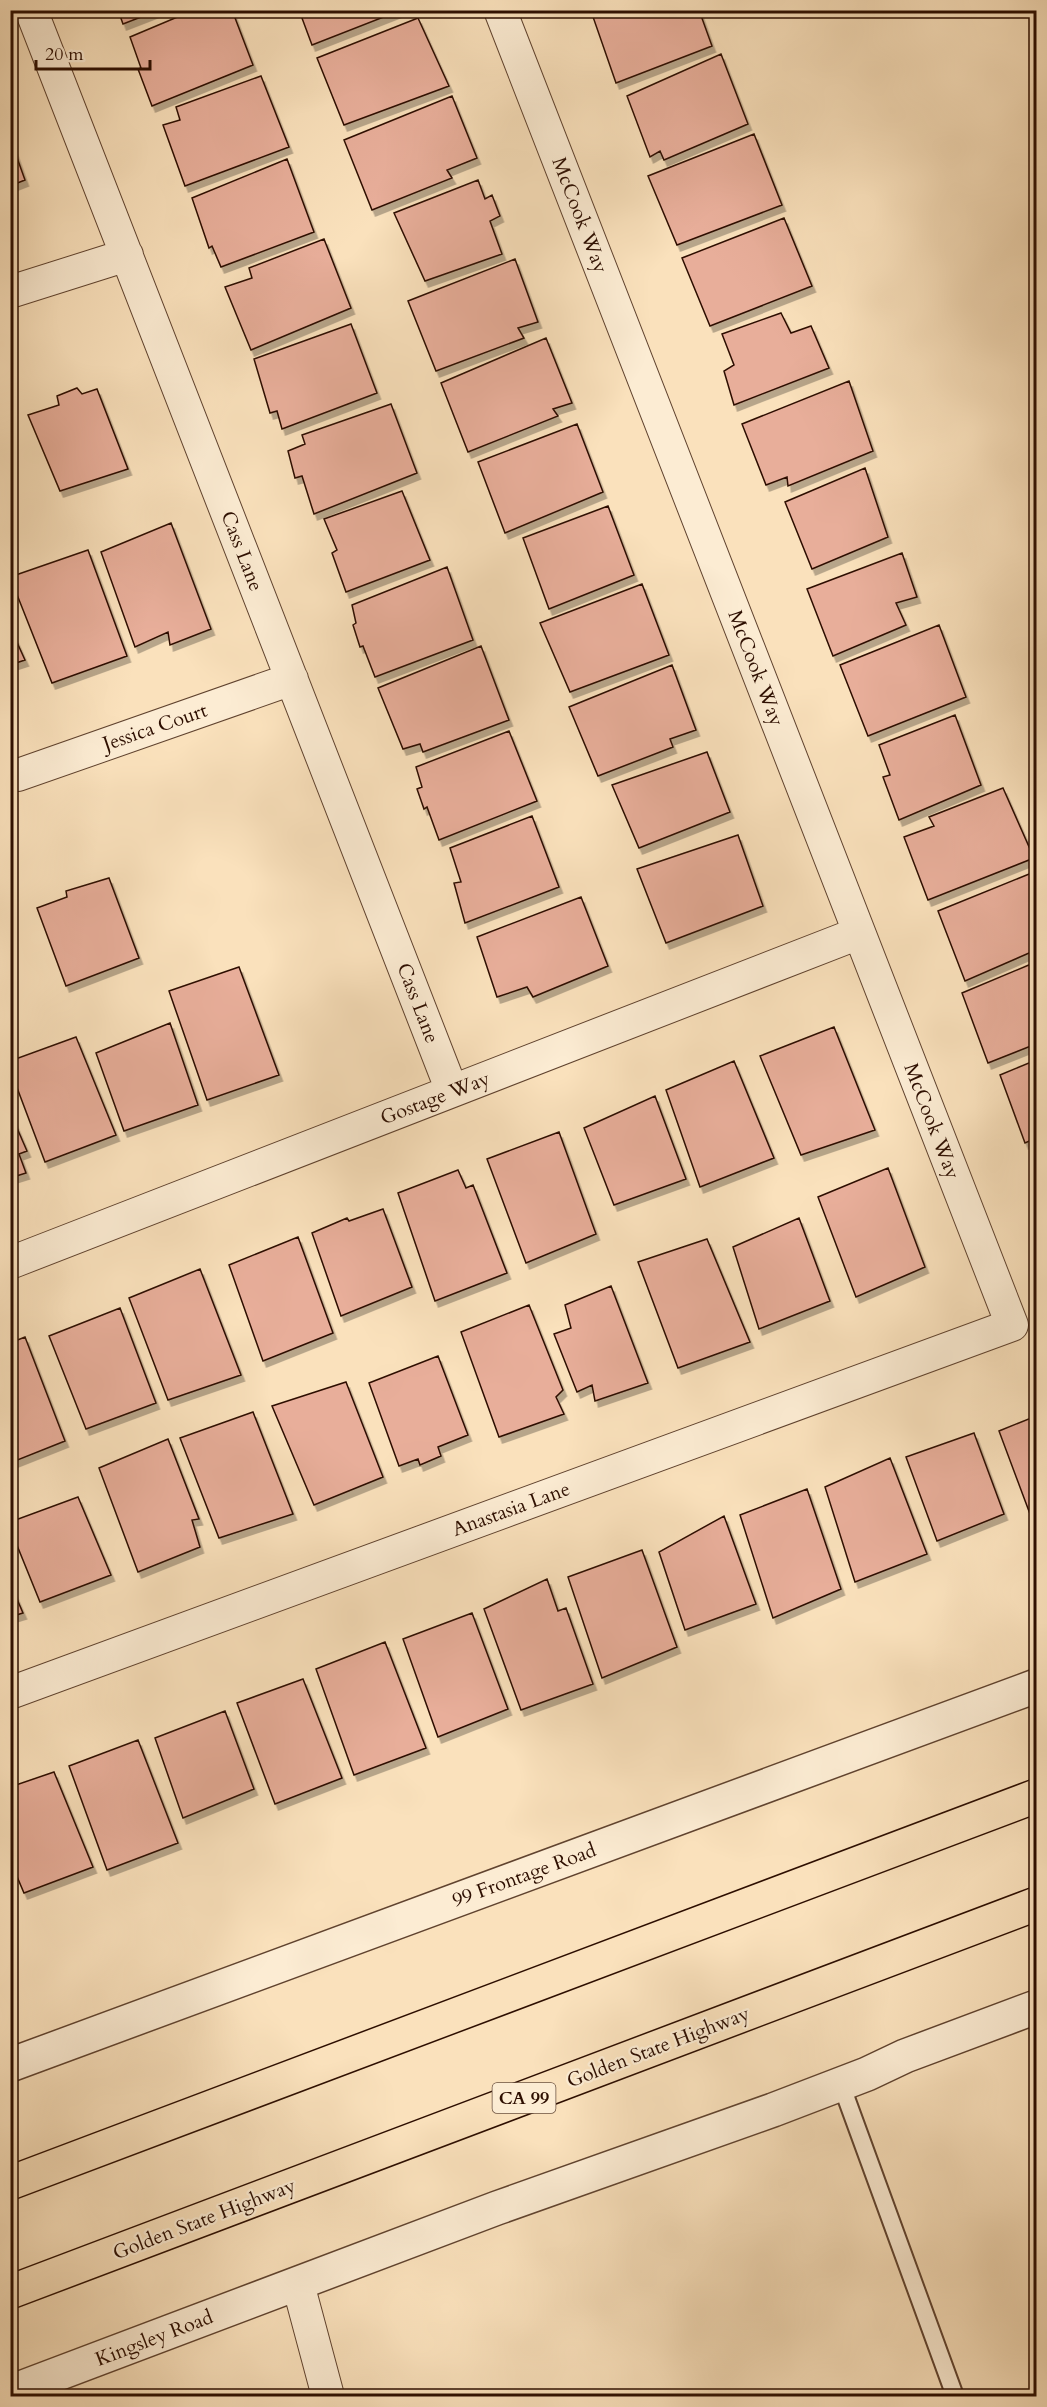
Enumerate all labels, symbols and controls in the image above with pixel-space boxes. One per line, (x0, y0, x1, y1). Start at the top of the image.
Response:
scale bar (36, 33, 150, 71)
text: 20 m (45, 42, 84, 67)
street label: McCook Way (545, 153, 615, 277)
street label: Cass Lane (214, 507, 270, 595)
street label: McCook Way (721, 606, 791, 730)
street label: Jessica Court (96, 696, 211, 758)
street label: Cass Lane (390, 959, 446, 1047)
street label: McCook Way (897, 1059, 967, 1183)
street label: Gostage Way (376, 1065, 494, 1131)
street label: Anastasia Lane (448, 1475, 574, 1543)
street label: 99 Frontage Road (448, 1836, 600, 1914)
street label: Golden State Highway (563, 2000, 754, 2094)
road number: CA 99 (492, 2083, 556, 2113)
street label: Golden State Highway (109, 2172, 300, 2266)
street label: Kingsley Road (91, 2303, 217, 2373)

